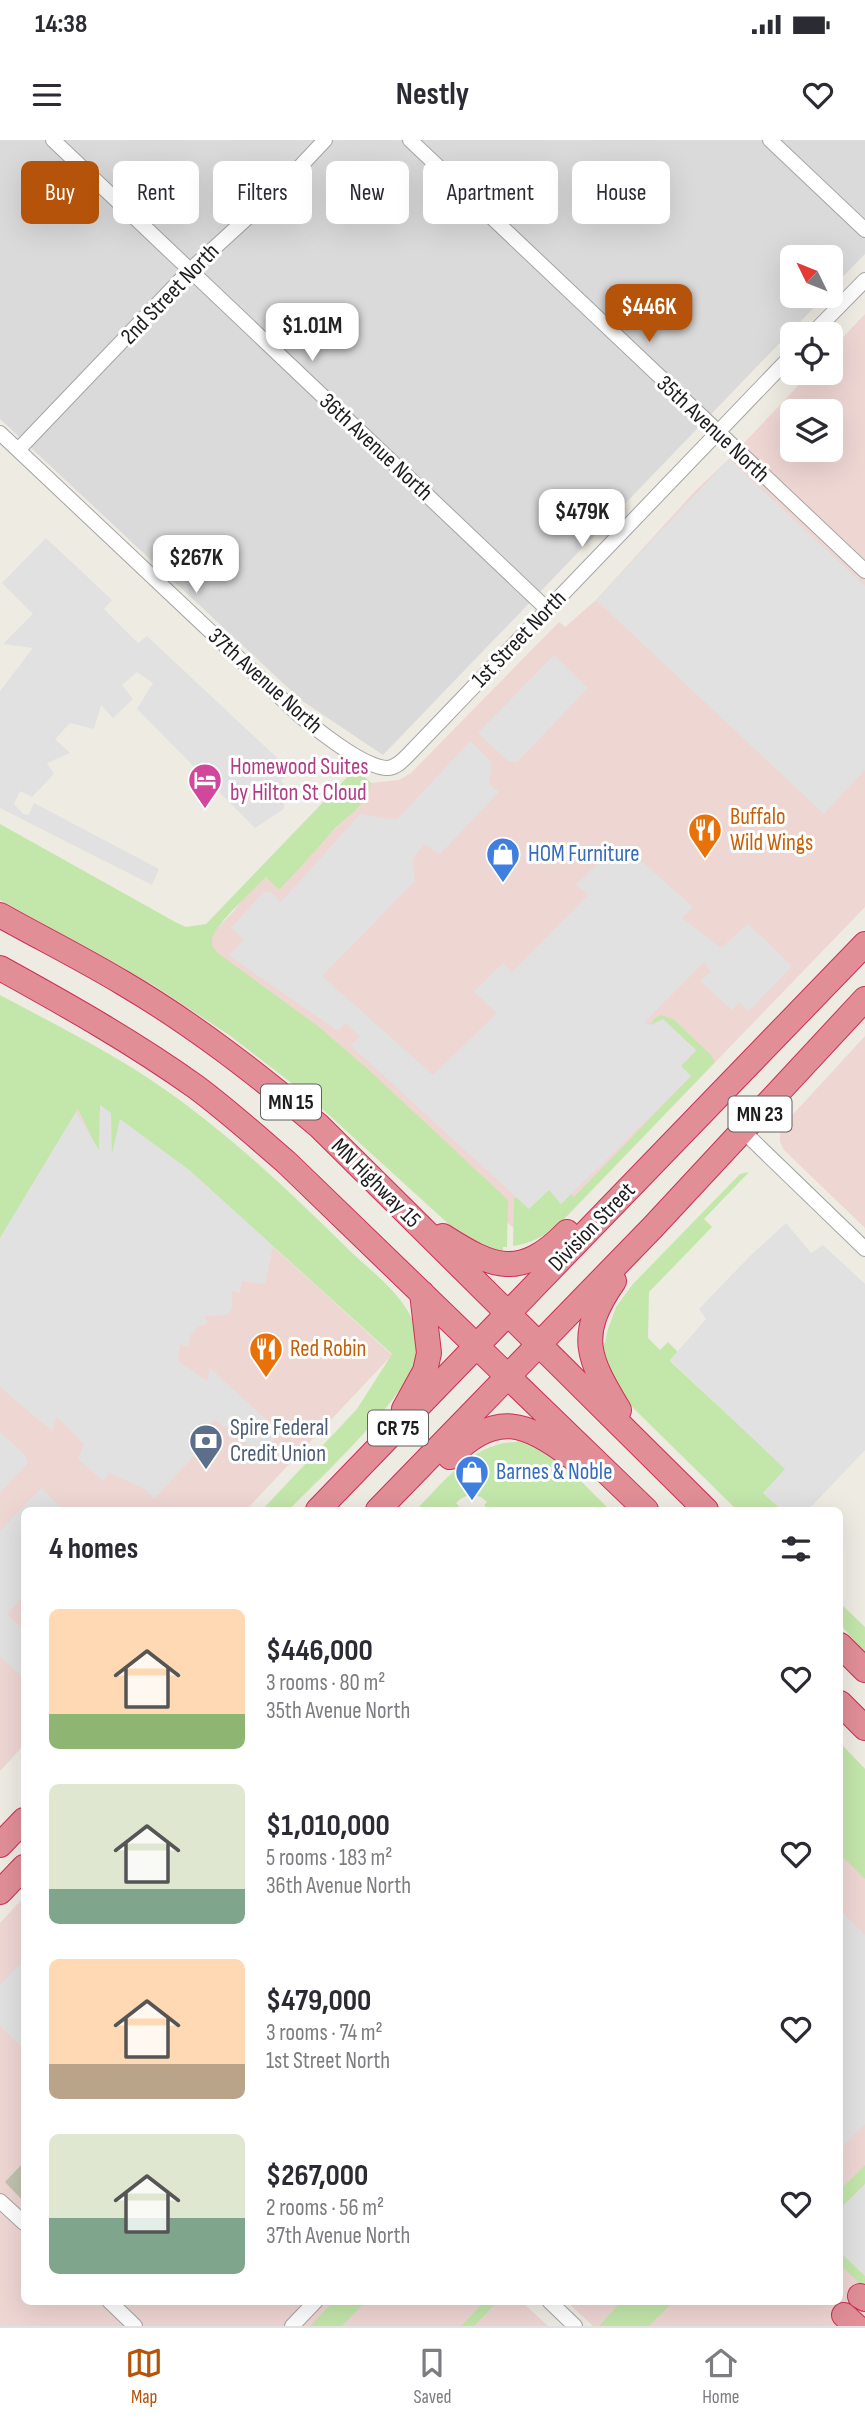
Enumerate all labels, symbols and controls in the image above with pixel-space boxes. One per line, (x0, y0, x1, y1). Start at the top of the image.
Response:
text: 14:38 (35, 9, 87, 40)
text: Nestly (396, 75, 469, 114)
icon: menu (28, 76, 66, 114)
icon: heart (799, 76, 837, 114)
chip: Buy (21, 161, 99, 224)
chip: Rent (113, 161, 199, 224)
chip: Filters (213, 161, 312, 224)
chip: New (326, 161, 409, 224)
chip: Apartment (423, 161, 558, 224)
chip: House (572, 161, 670, 224)
street label: 2nd Street North (115, 238, 225, 350)
north arrow (780, 245, 844, 308)
map controls (780, 245, 843, 462)
pin: $446K (600, 284, 698, 344)
text: $446K (621, 293, 677, 321)
pin: $1.01M (255, 304, 369, 363)
text: $1.01M (282, 312, 342, 340)
button: locate (780, 322, 843, 385)
street label: 35th Avenue North (651, 370, 775, 488)
street label: 36th Avenue North (313, 387, 439, 507)
button: layers (780, 399, 843, 462)
pin: $479K (533, 490, 631, 549)
text: $479K (555, 498, 609, 526)
pin: $267K (147, 536, 245, 595)
text: $267K (169, 544, 223, 572)
street label: 1st Street North (466, 585, 572, 693)
street label: 37th Avenue North (202, 622, 328, 740)
place label: Homewood Suites by Hilton St Cloud (230, 753, 368, 807)
hotel icon: Homewood Suites by Hilton St Cloud (186, 761, 224, 810)
place label: Buffalo Wild Wings (730, 803, 813, 857)
restaurant icon: Buffalo Wild Wings (686, 811, 724, 860)
shop icon: HOM Furniture (484, 835, 522, 884)
place label: HOM Furniture (528, 840, 639, 868)
road number: MN 15 (261, 1084, 321, 1119)
road number: MN 23 (728, 1096, 792, 1132)
street label: MN Highway 15 (325, 1132, 427, 1234)
street label: Division Street (543, 1177, 641, 1277)
restaurant icon: Red Robin (247, 1330, 285, 1379)
place label: Red Robin (290, 1335, 366, 1363)
road number: CR 75 (368, 1410, 428, 1446)
place label: Spire Federal Credit Union (230, 1414, 329, 1468)
bank icon: Spire Federal Credit Union (187, 1422, 225, 1471)
shop icon: Barnes & Noble (453, 1453, 491, 1502)
place label: Barnes & Noble (496, 1458, 612, 1486)
icon: filters (777, 1530, 815, 1568)
text: 4 homes (49, 1531, 138, 1567)
text: $446,000 (266, 1633, 373, 1669)
icon: home (105, 1637, 189, 1721)
icon: heart (777, 1660, 815, 1698)
text: 3 rooms · 80 m² (266, 1669, 385, 1697)
text: 35th Avenue North (266, 1697, 410, 1725)
text: $1,010,000 (266, 1808, 390, 1844)
icon: home (105, 1812, 189, 1896)
icon: heart (777, 1835, 815, 1873)
text: 5 rooms · 183 m² (266, 1844, 392, 1872)
text: 36th Avenue North (266, 1872, 411, 1900)
text: $479,000 (266, 1983, 371, 2019)
icon: home (105, 1987, 189, 2071)
icon: heart (777, 2010, 815, 2048)
text: 3 rooms · 74 m² (266, 2019, 383, 2047)
text: 1st Street North (266, 2047, 390, 2075)
text: $267,000 (266, 2158, 368, 2194)
icon: home (105, 2162, 189, 2246)
icon: heart (777, 2185, 815, 2223)
text: 2 rooms · 56 m² (266, 2194, 384, 2222)
text: 37th Avenue North (266, 2222, 410, 2250)
tab: Map (125, 2344, 163, 2409)
tab: Saved (413, 2344, 452, 2409)
tab: Home (702, 2344, 740, 2409)

